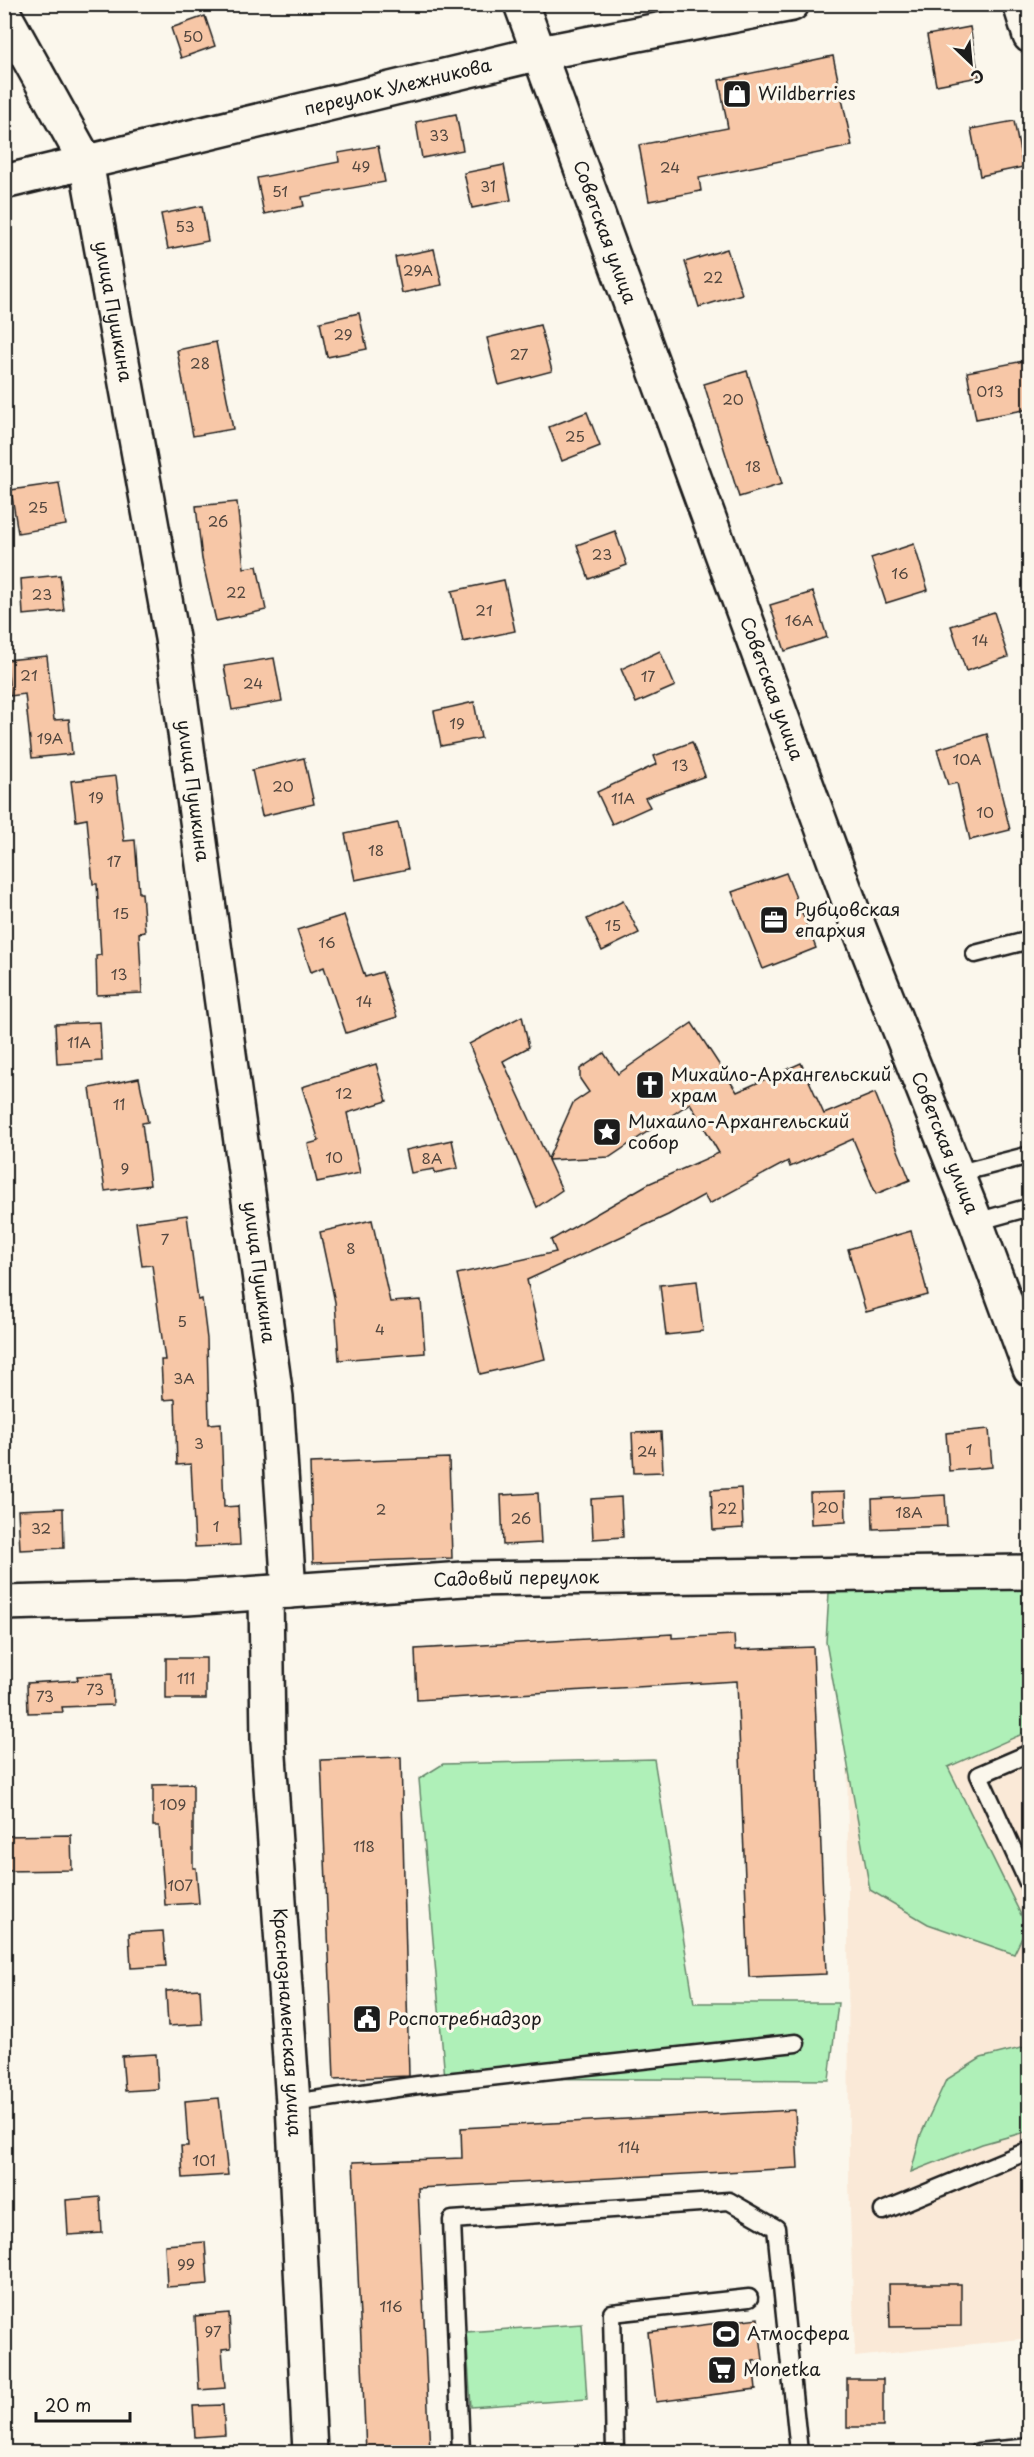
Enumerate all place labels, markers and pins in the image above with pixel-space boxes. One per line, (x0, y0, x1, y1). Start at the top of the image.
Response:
shop icon: Wildberries (721, 78, 753, 110)
place label: Wildberries (758, 79, 856, 106)
place label: Рубцовская епархия (795, 895, 900, 943)
office icon: Рубцовская епархия (758, 904, 790, 936)
place label: Михайло-Архангельский храм (671, 1060, 891, 1108)
church icon: Михайло-Архангельский храм (634, 1069, 666, 1101)
place label: Михаило-Архангельский собор (628, 1107, 849, 1155)
place icon: Михаило-Архангельский собор (591, 1116, 623, 1148)
public building icon: Роспотребнадзор (351, 2003, 383, 2035)
place label: Роспотребнадзор (388, 2004, 542, 2031)
sports icon: Атмосфера (710, 2318, 742, 2350)
place label: Атмосфера (747, 2319, 850, 2346)
supermarket icon: Monetka (706, 2354, 738, 2386)
place label: Monetka (743, 2355, 821, 2382)

